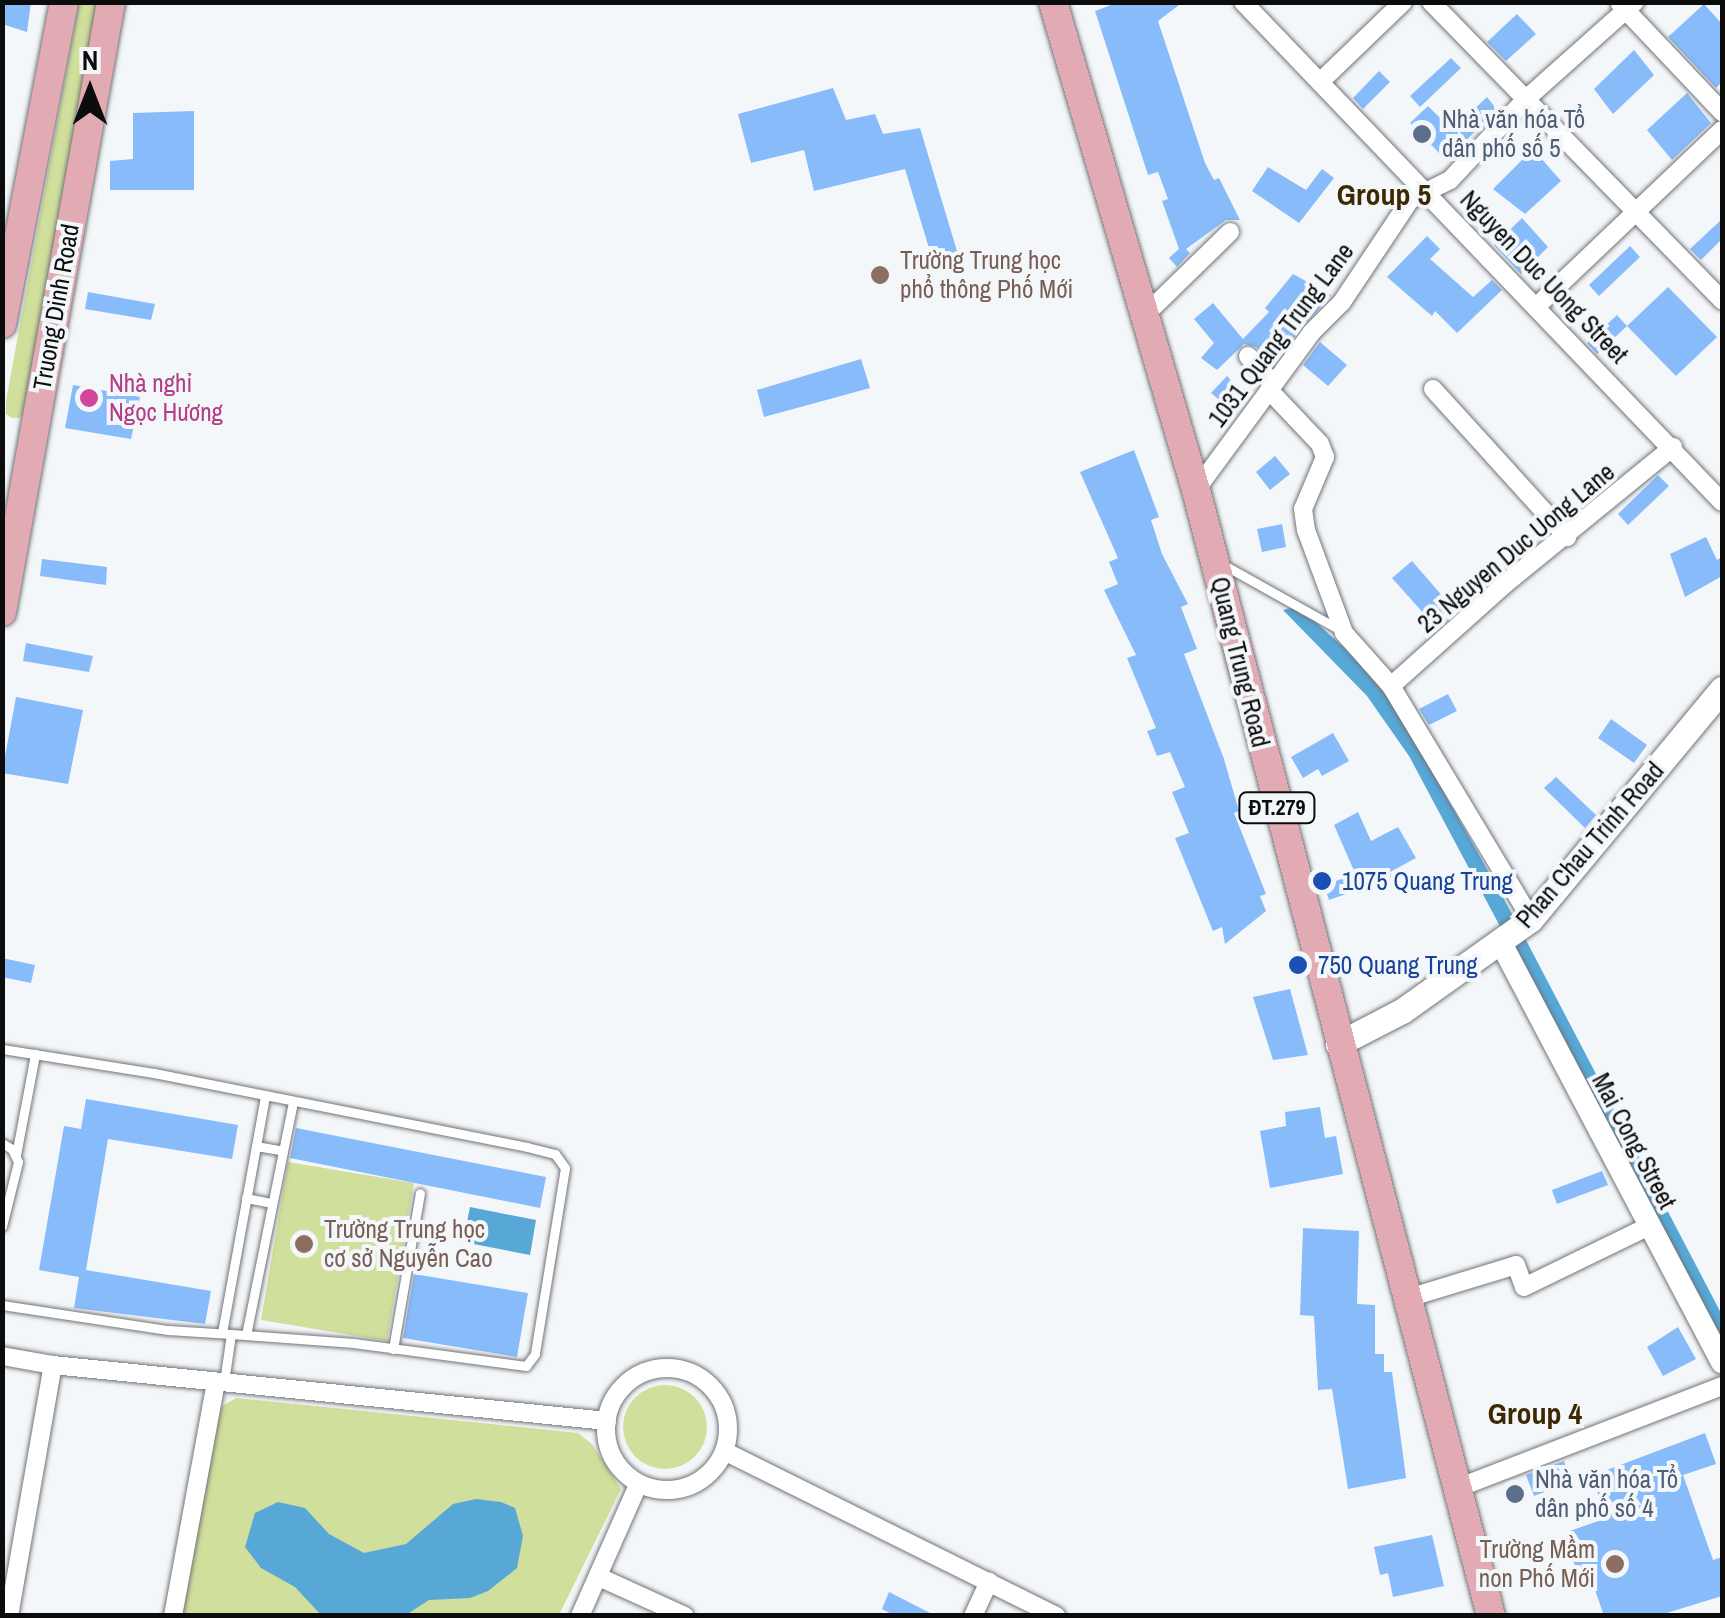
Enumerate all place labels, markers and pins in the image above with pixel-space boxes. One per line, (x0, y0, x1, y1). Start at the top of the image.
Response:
place label: Nhà văn hóa Tổ dân phố số 5 (1442, 105, 1586, 164)
marker: Nhà văn hóa Tổ dân phố số 5 (1411, 123, 1433, 145)
place label: Trường Trung học phổ thông Phố Mới (900, 246, 1073, 305)
marker: Trường Trung học phổ thông Phố Mới (869, 264, 891, 286)
place label: Nhà nghỉ Ngọc Hương (109, 369, 223, 428)
marker: Nhà nghỉ Ngọc Hương (78, 387, 100, 409)
place label: 1075 Quang Trung (1342, 866, 1513, 896)
marker: 1075 Quang Trung (1311, 870, 1333, 892)
place label: 750 Quang Trung (1318, 950, 1478, 980)
marker: 750 Quang Trung (1287, 954, 1309, 976)
place label: Trường Trung học cơ sở Nguyễn Cao (324, 1215, 493, 1274)
marker: Trường Trung học cơ sở Nguyễn Cao (293, 1233, 315, 1255)
place label: Nhà văn hóa Tổ dân phố số 4 (1535, 1465, 1679, 1524)
marker: Nhà văn hóa Tổ dân phố số 4 (1504, 1483, 1526, 1505)
place label: Trường Mầm non Phố Mới (1479, 1535, 1595, 1594)
marker: Trường Mầm non Phố Mới (1604, 1553, 1626, 1575)

